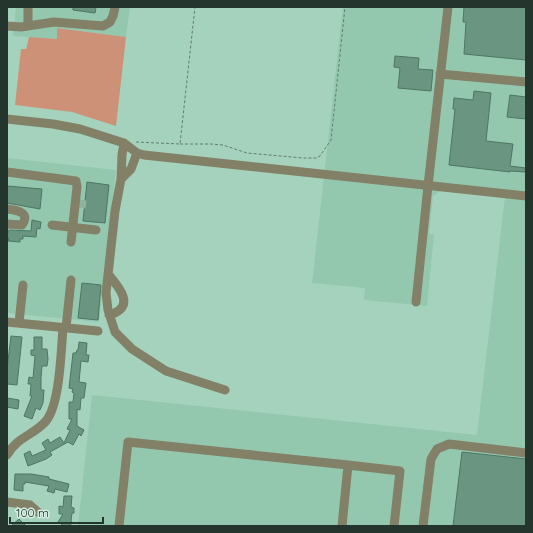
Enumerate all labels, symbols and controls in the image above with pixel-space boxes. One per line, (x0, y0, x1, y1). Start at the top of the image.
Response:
scale bar (10, 499, 103, 525)
text: 100 m (16, 505, 49, 520)

